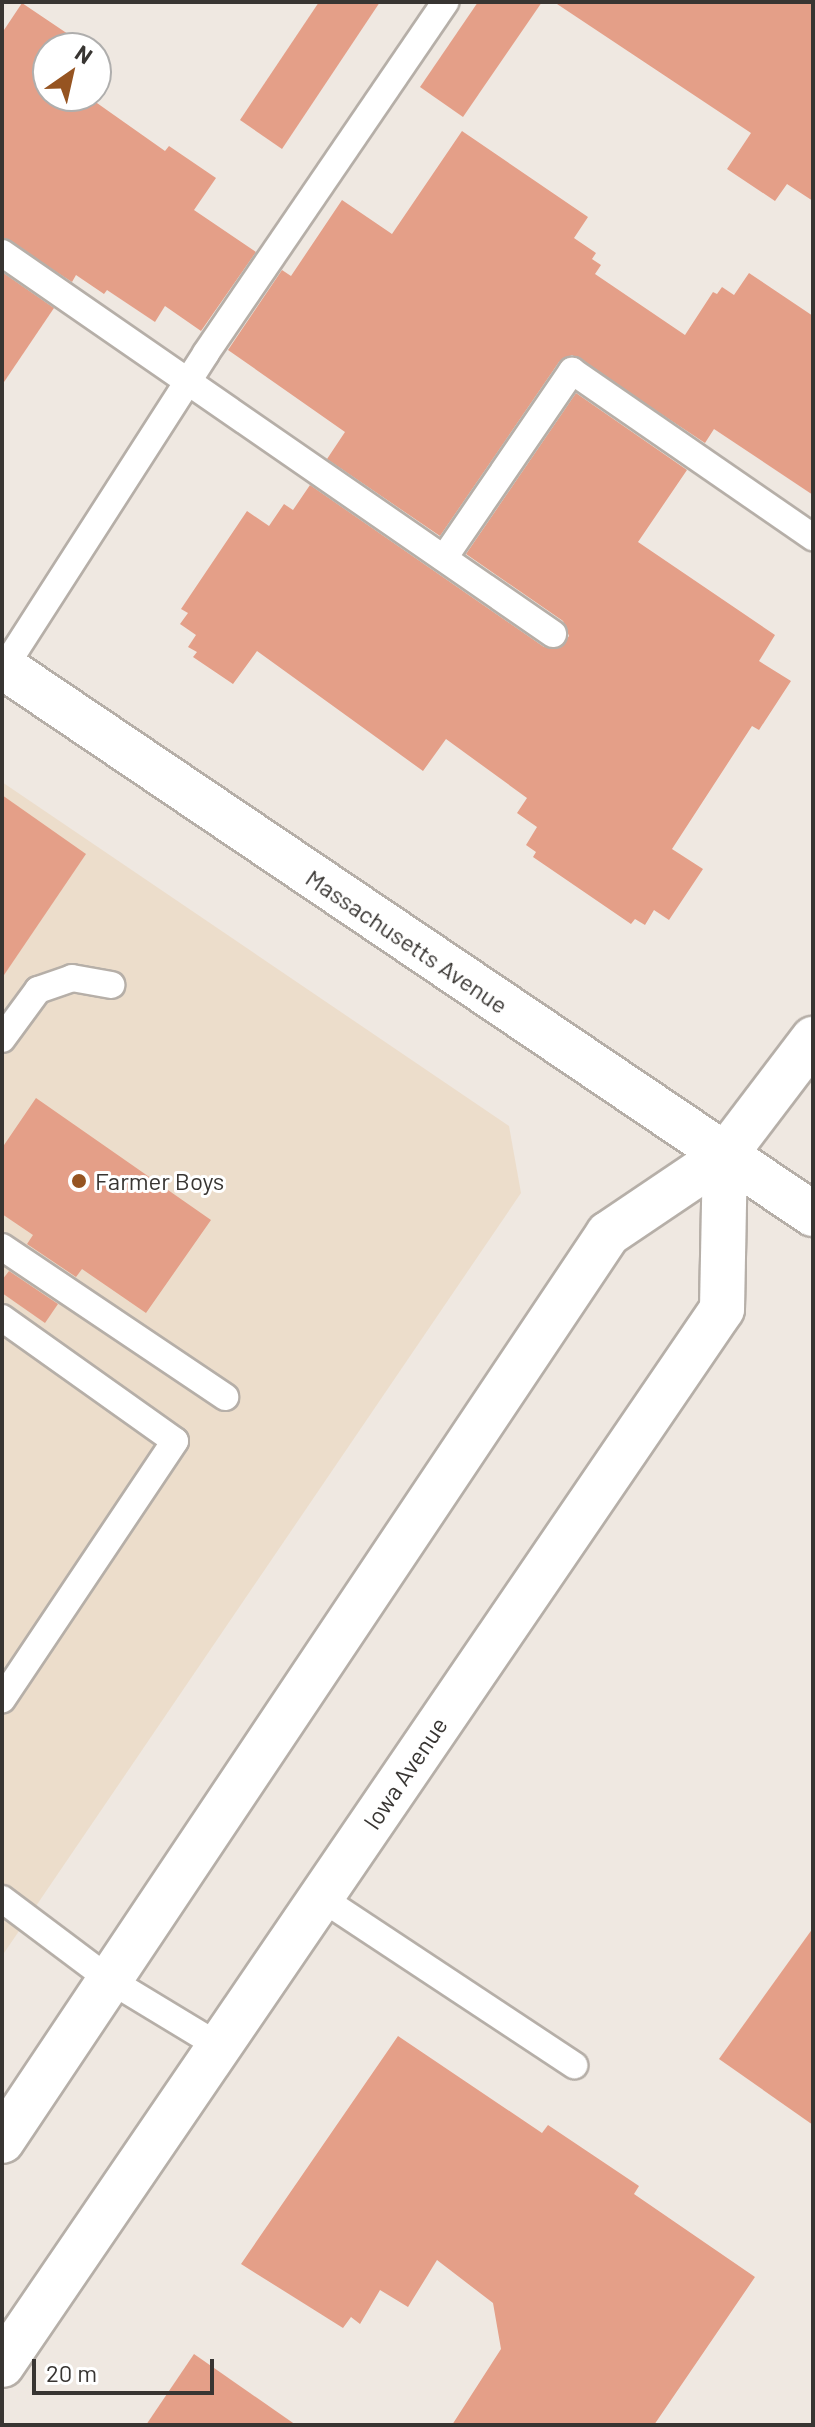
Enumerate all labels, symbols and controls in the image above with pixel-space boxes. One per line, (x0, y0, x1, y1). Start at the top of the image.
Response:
north arrow (32, 32, 112, 112)
text: N (71, 39, 98, 69)
street label: Massachusetts Avenue (301, 863, 513, 1019)
place label: Farmer Boys (95, 1167, 224, 1195)
marker: Farmer Boys (70, 1172, 88, 1190)
street label: Iowa Avenue (357, 1711, 453, 1835)
scale bar (36, 2343, 218, 2393)
text: 20 m (46, 2358, 97, 2387)

